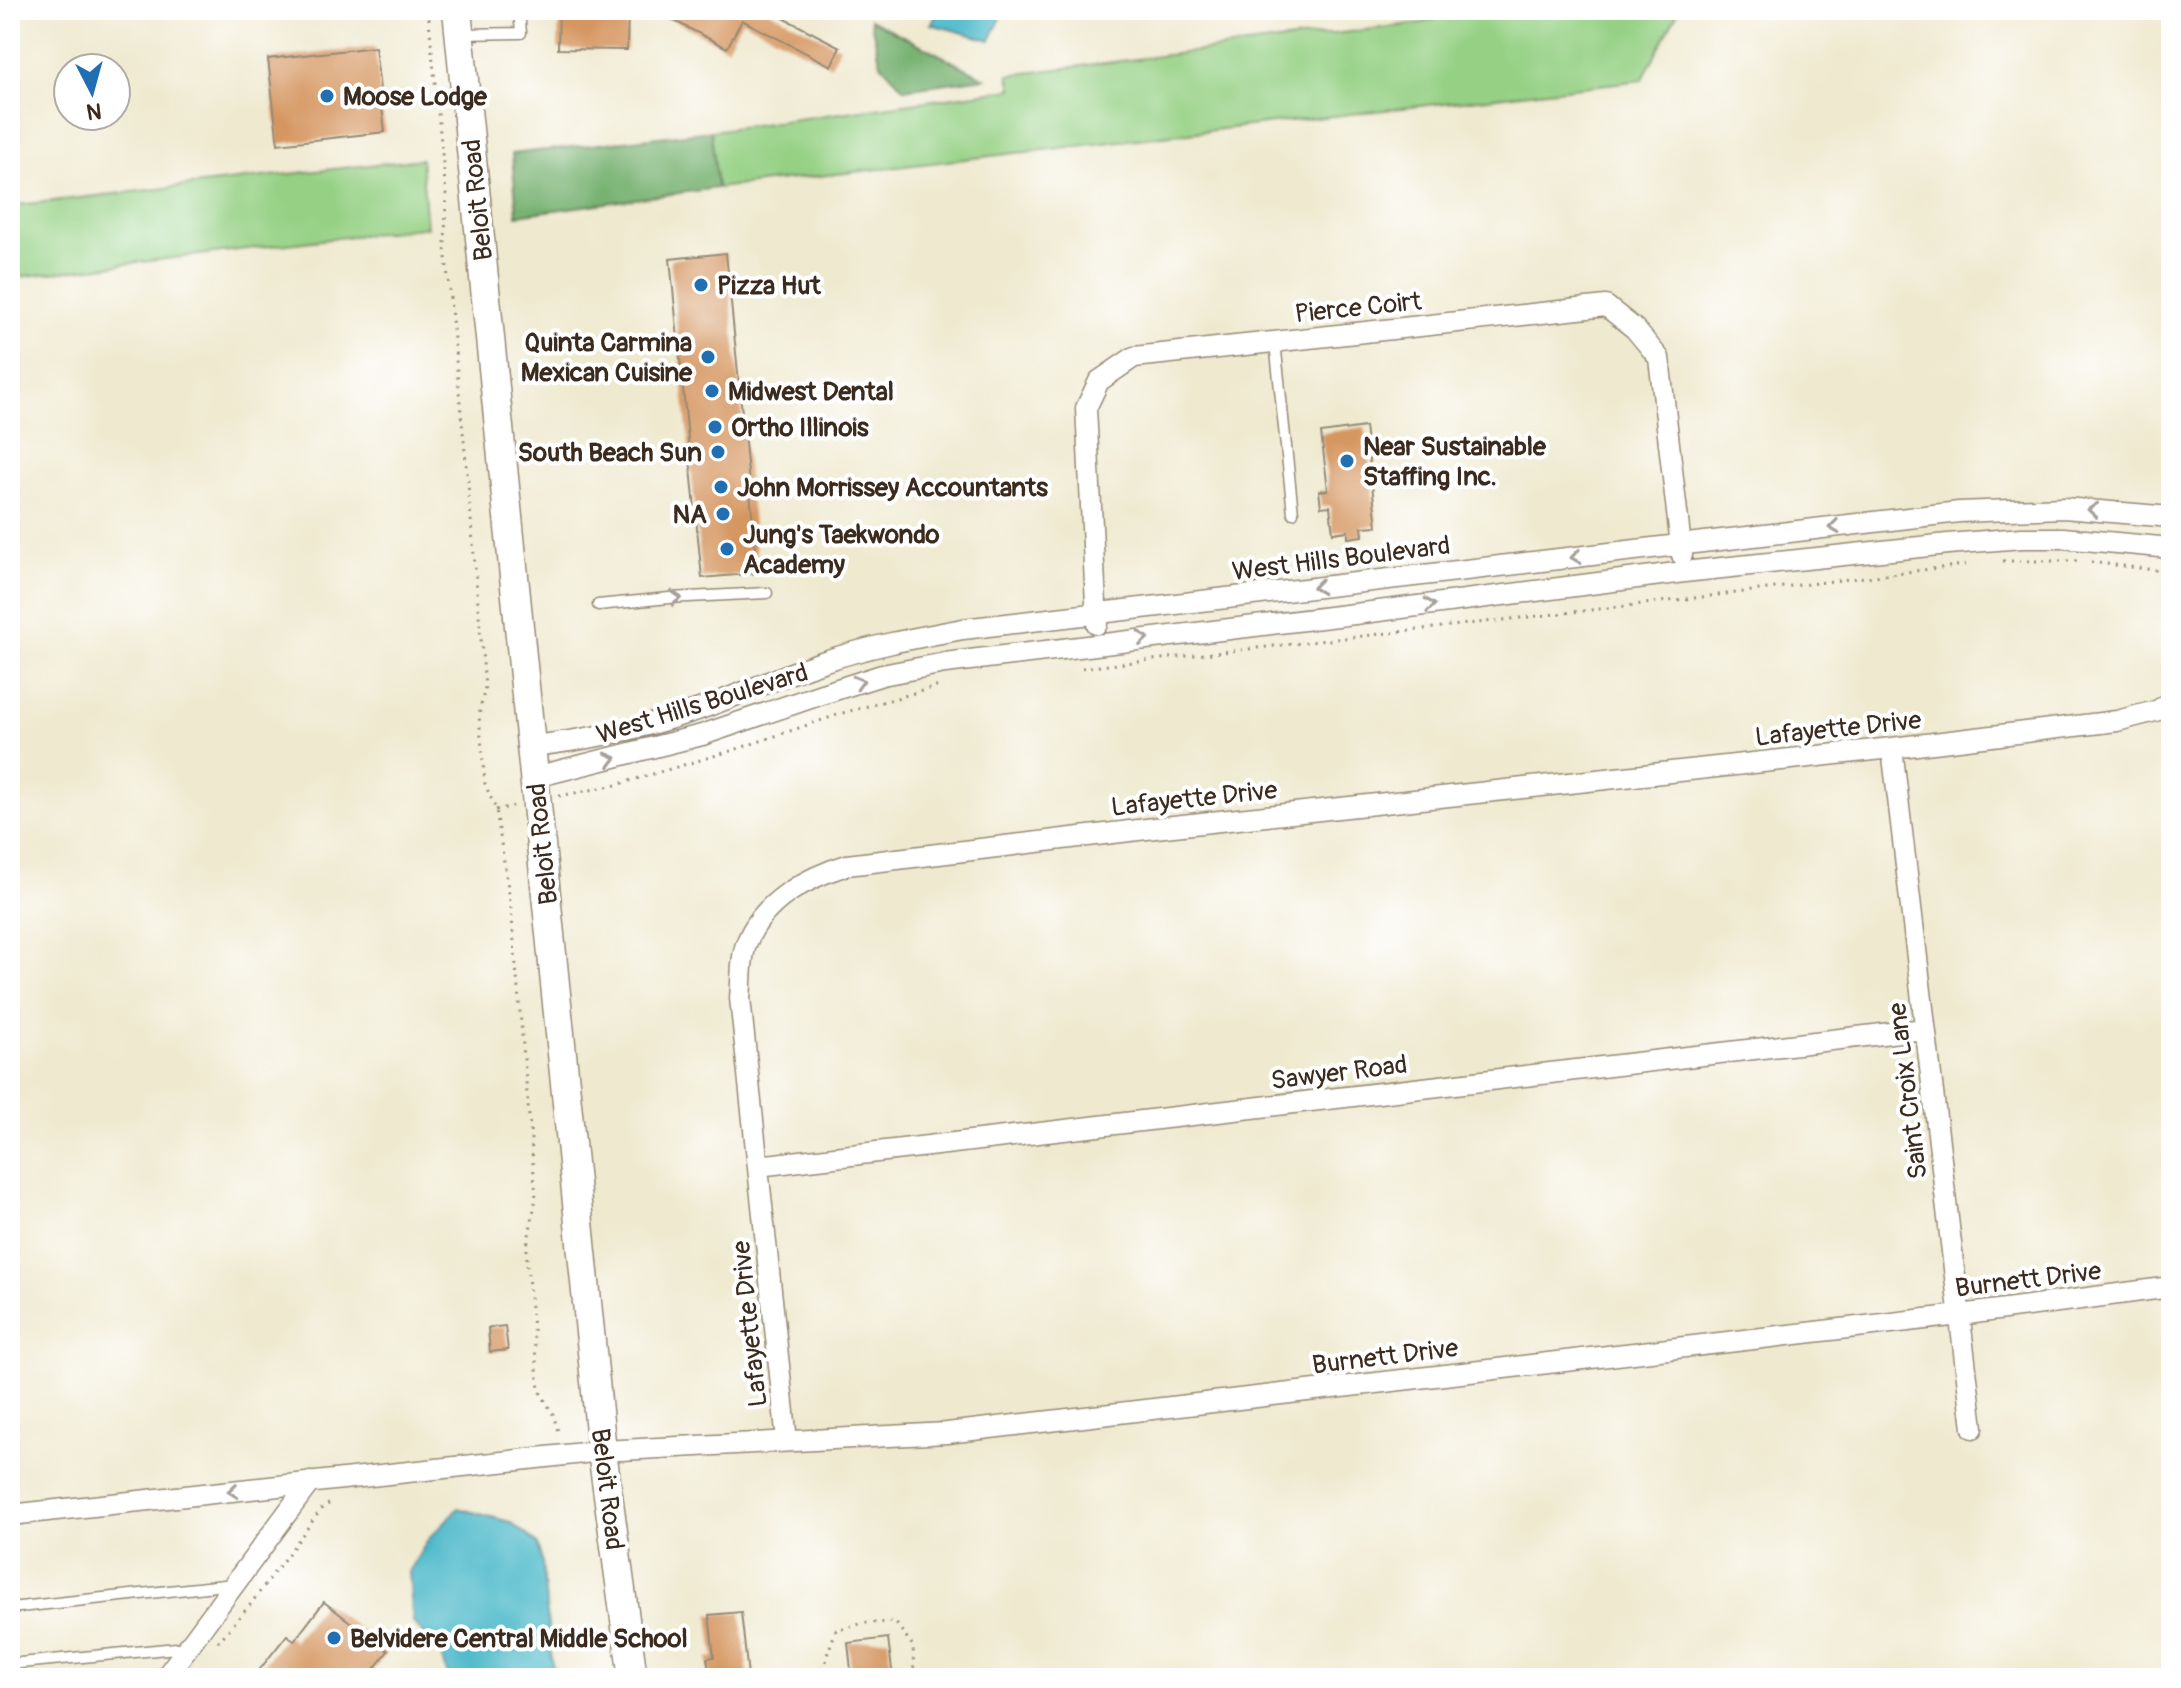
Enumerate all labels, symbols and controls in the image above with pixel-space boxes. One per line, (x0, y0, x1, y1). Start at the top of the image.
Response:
north arrow (52, 52, 132, 132)
place label: Moose Lodge (343, 81, 488, 113)
marker: Moose Lodge (318, 87, 336, 105)
text: N (85, 96, 103, 126)
street label: Beloit Road (456, 137, 500, 262)
place label: Pizza Hut (717, 270, 821, 302)
marker: Pizza Hut (692, 276, 710, 294)
street label: Pierce Coirt (1293, 285, 1424, 331)
place label: Quinta Carmina Mexican Cuisine (521, 327, 693, 389)
marker: Quinta Carmina Mexican Cuisine (699, 348, 717, 366)
place label: Midwest Dental (728, 376, 894, 408)
marker: Midwest Dental (703, 382, 721, 400)
place label: Ortho Illinois (731, 412, 869, 444)
marker: Ortho Illinois (706, 418, 724, 436)
place label: Near Sustainable Staffing Inc. (1363, 431, 1547, 493)
place label: South Beach Sun (518, 437, 702, 469)
marker: South Beach Sun (709, 443, 727, 461)
marker: Near Sustainable Staffing Inc. (1338, 452, 1356, 470)
place label: John Morrissey Accountants (737, 472, 1048, 504)
marker: John Morrissey Accountants (712, 478, 730, 496)
place label: NA (673, 499, 707, 531)
one-way arrow (2086, 501, 2099, 518)
marker: NA (714, 505, 732, 523)
one-way arrow (1828, 518, 1841, 535)
place label: Jung's Taekwondo Academy (743, 519, 940, 581)
street label: West Hills Boulevard (1230, 530, 1452, 588)
marker: Jung's Taekwondo Academy (718, 540, 736, 558)
one-way arrow (1569, 548, 1582, 565)
one-way arrow (1311, 578, 1325, 595)
one-way arrow (670, 589, 683, 606)
one-way arrow (1423, 597, 1436, 614)
one-way arrow (1137, 630, 1150, 647)
street label: West Hills Boulevard (593, 657, 812, 751)
one-way arrow (852, 675, 866, 691)
street label: Lafayette Drive (1753, 704, 1923, 754)
one-way arrow (604, 751, 617, 768)
street label: Lafayette Drive (1109, 774, 1279, 824)
street label: Beloit Road (521, 781, 565, 906)
street label: Saint Croix Lane (1881, 1001, 1935, 1181)
street label: Sawyer Road (1269, 1049, 1409, 1097)
street label: Lafayette Drive (725, 1239, 775, 1409)
street label: Burnett Drive (1953, 1255, 2103, 1305)
street label: Burnett Drive (1310, 1332, 1460, 1382)
street label: Beloit Road (584, 1426, 630, 1552)
one-way arrow (226, 1482, 239, 1499)
place label: Belvidere Central Middle School (350, 1623, 688, 1655)
marker: Belvidere Central Middle School (325, 1629, 343, 1647)

